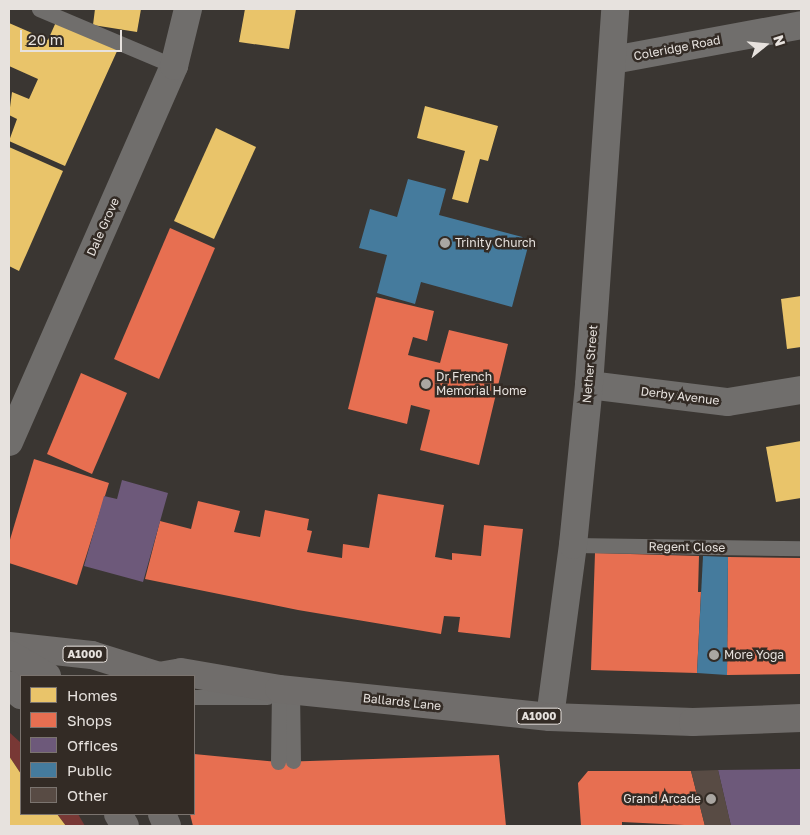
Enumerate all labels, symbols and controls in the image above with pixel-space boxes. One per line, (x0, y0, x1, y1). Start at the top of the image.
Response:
scale bar (22, 20, 125, 52)
north arrow (740, 20, 790, 70)
text: 20 m (28, 30, 63, 48)
street label: Coleridge Road (632, 33, 722, 63)
text: N (770, 33, 790, 48)
street label: Dale Grove (84, 196, 122, 258)
place label: Trinity Church (455, 236, 536, 250)
marker: Trinity Church (439, 237, 451, 249)
street label: Nether Street (579, 324, 601, 404)
place label: Dr French Memorial Home (436, 370, 527, 398)
marker: Dr French Memorial Home (420, 378, 432, 390)
street label: Derby Avenue (640, 384, 720, 408)
street label: Regent Close (648, 539, 726, 555)
road number: A1000 (62, 646, 108, 662)
place label: More Yoga (724, 648, 784, 662)
marker: More Yoga (708, 649, 720, 661)
legend (20, 675, 195, 815)
text: Homes (67, 686, 117, 704)
street label: Ballards Lane (362, 691, 442, 713)
road number: A1000 (516, 708, 562, 724)
text: Shops (67, 711, 112, 729)
text: Offices (67, 736, 118, 754)
text: Public (67, 761, 112, 779)
text: Other (67, 786, 108, 804)
place label: Grand Arcade (623, 792, 701, 806)
marker: Grand Arcade (705, 793, 717, 805)

